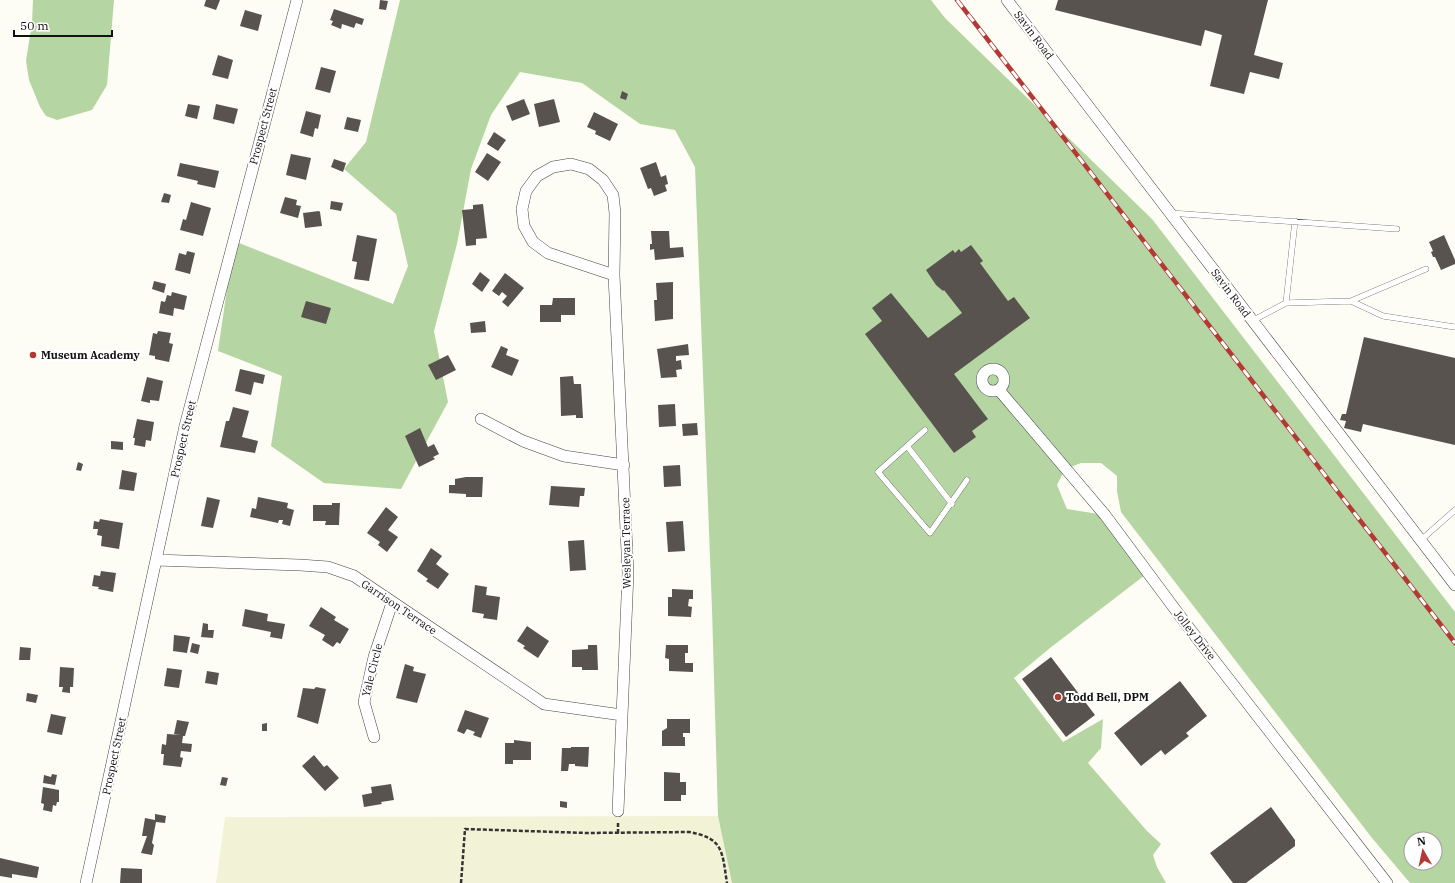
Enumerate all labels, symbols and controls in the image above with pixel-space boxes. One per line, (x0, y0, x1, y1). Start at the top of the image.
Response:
street label: Savin Road (1011, 8, 1057, 62)
scale bar (14, 12, 112, 38)
text: 50 m (20, 18, 49, 33)
street label: Prospect Street (246, 86, 280, 166)
street label: Savin Road (1208, 266, 1254, 320)
place label: Museum Academy (41, 348, 141, 362)
marker: Museum Academy (28, 350, 38, 360)
street label: Prospect Street (167, 399, 199, 479)
street label: Wesleyan Terrace (618, 497, 634, 589)
street label: Garrison Terrace (359, 577, 440, 638)
street label: Jolley Drive (1171, 607, 1219, 663)
street label: Yale Circle (359, 642, 385, 698)
place label: Todd Bell, DPM (1066, 690, 1149, 704)
marker: Todd Bell, DPM (1053, 692, 1063, 702)
street label: Prospect Street (99, 716, 129, 796)
north arrow (1403, 831, 1443, 871)
text: N (1416, 833, 1427, 849)

